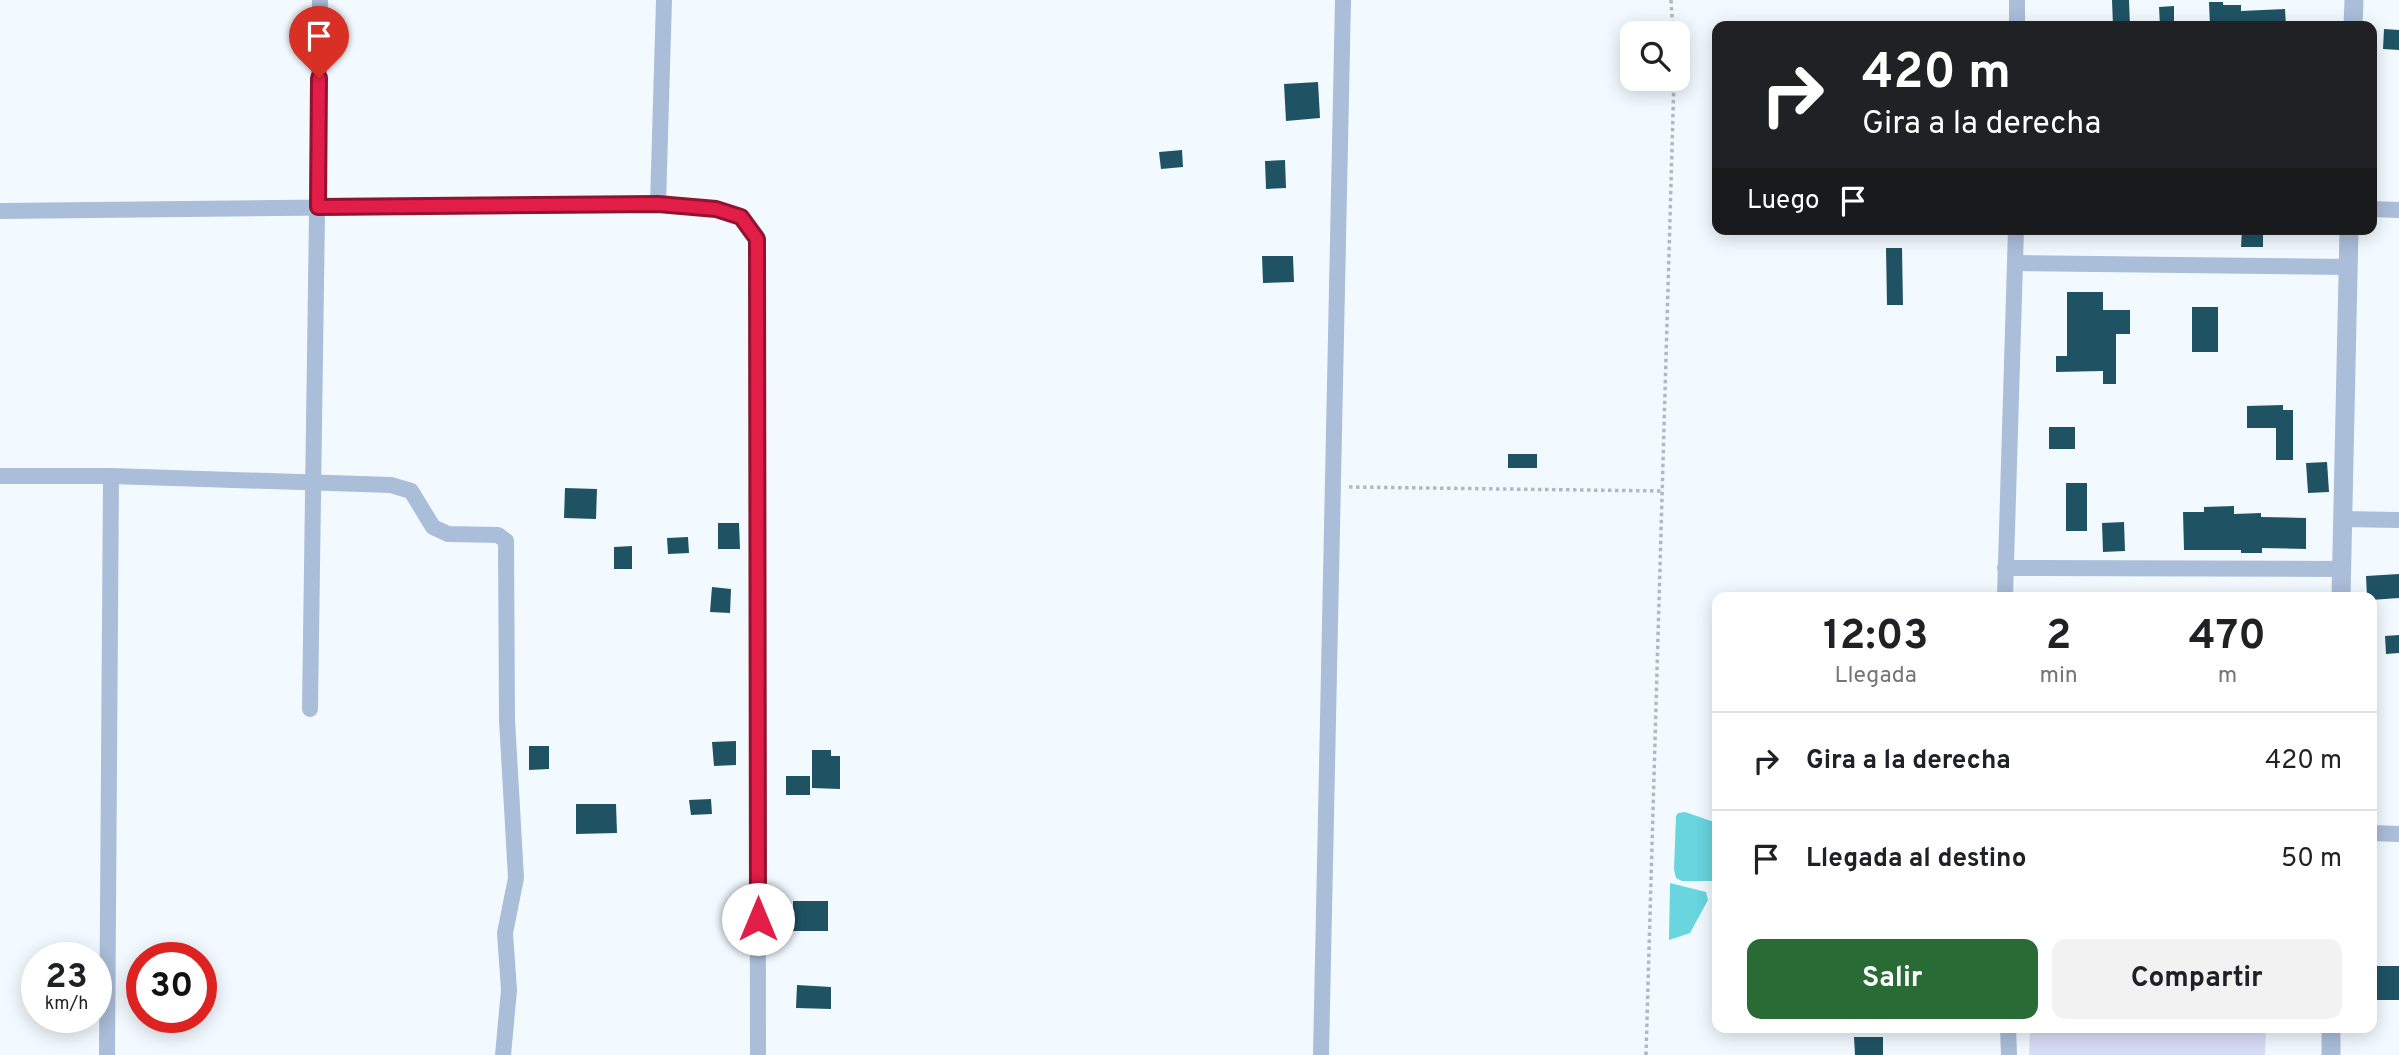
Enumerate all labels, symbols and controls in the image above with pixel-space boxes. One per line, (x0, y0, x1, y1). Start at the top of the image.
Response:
pin (289, 6, 349, 78)
icon: arrive (300, 17, 338, 55)
map controls (1620, 21, 1690, 91)
button: search (1620, 21, 1690, 91)
text: 420 m (1862, 44, 2011, 106)
icon: right (1747, 49, 1838, 140)
text: Gira a la derecha (1862, 105, 2101, 145)
icon: arrive (1834, 182, 1872, 220)
text: Luego (1747, 185, 1820, 218)
text: 12:03 (1823, 611, 1928, 664)
text: 2 (2046, 611, 2071, 664)
text: 470 (2189, 611, 2266, 664)
text: Llegada (1835, 662, 1917, 691)
text: min (2039, 662, 2078, 691)
text: m (2218, 662, 2237, 691)
icon: right (1747, 742, 1785, 780)
text: Gira a la derecha (1806, 745, 2011, 778)
text: 420 m (2265, 745, 2342, 778)
icon: arrive (1747, 840, 1785, 878)
text: Llegada al destino (1806, 843, 2026, 876)
text: 50 m (2281, 843, 2342, 876)
position arrow (721, 882, 795, 956)
button: Salir (1747, 939, 2038, 1019)
button: Compartir (2052, 939, 2342, 1019)
speed limit sign: 30 (126, 942, 217, 1033)
text: 23 (45, 956, 88, 1000)
text: km/h (45, 993, 88, 1016)

